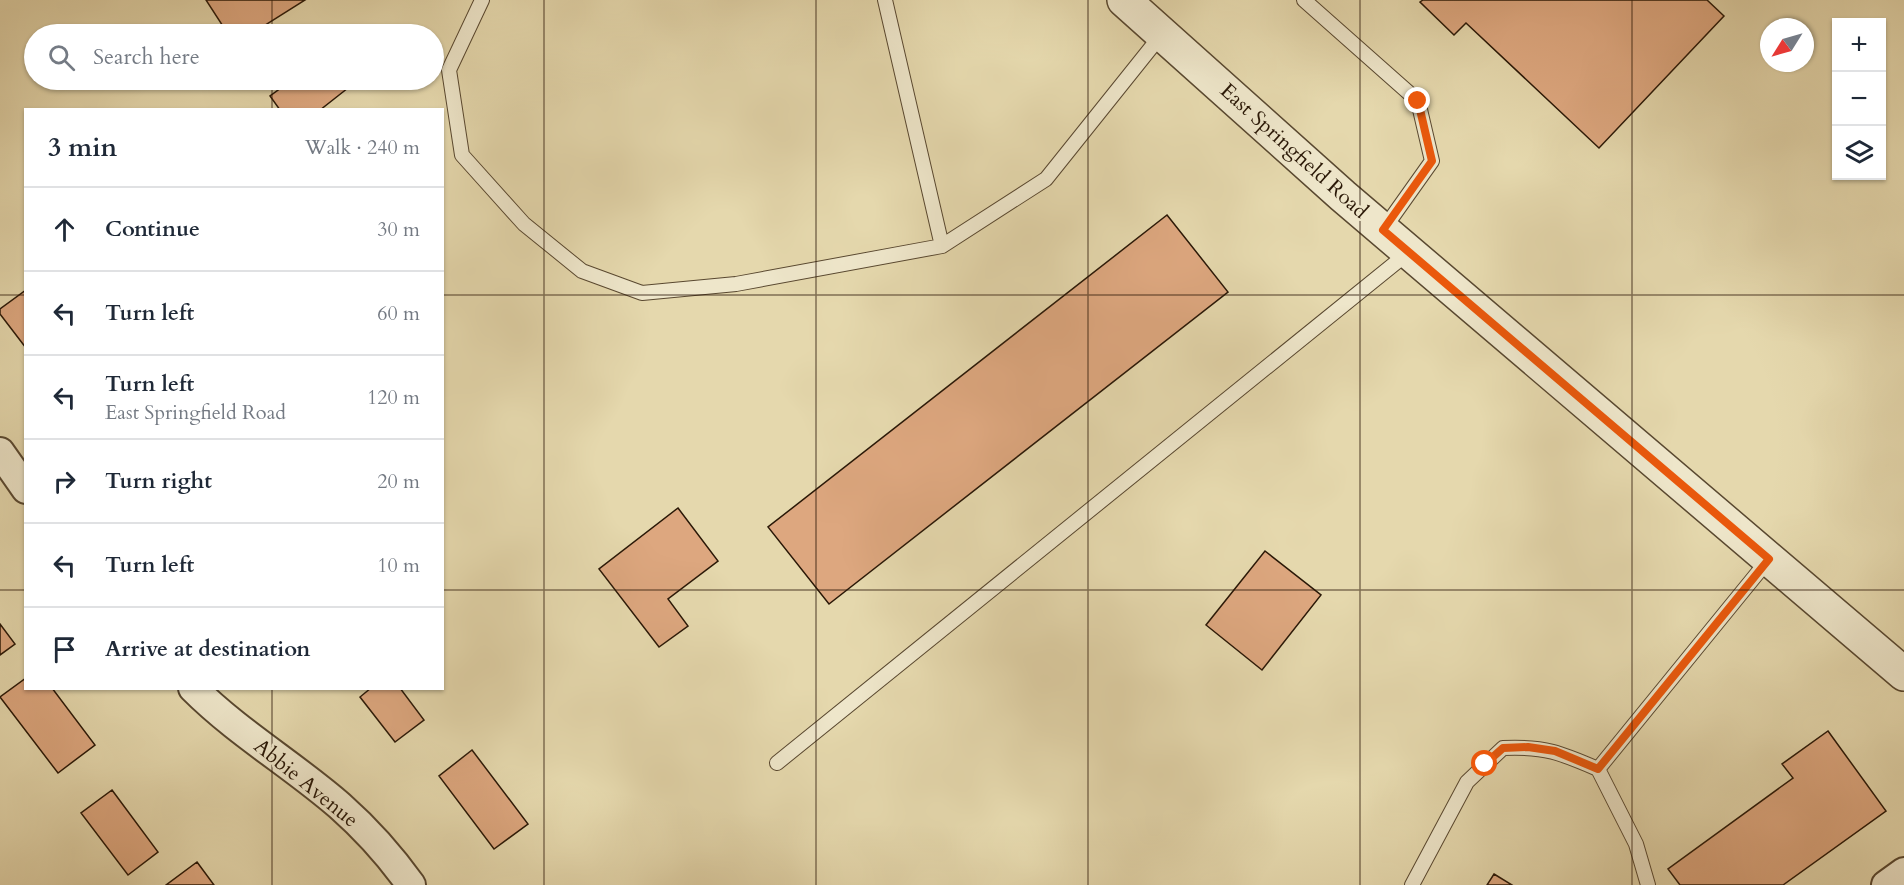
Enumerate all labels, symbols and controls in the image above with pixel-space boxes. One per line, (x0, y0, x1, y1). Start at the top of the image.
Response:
north arrow (1760, 18, 1814, 72)
map controls (1832, 18, 1886, 180)
button: + (1832, 18, 1886, 72)
search box (24, 24, 444, 90)
icon: search (45, 41, 78, 74)
text: Search here (93, 42, 200, 72)
button: − (1832, 72, 1886, 126)
street label: East Springfield Road (1214, 77, 1374, 225)
route end (1404, 87, 1430, 113)
button: layers (1832, 126, 1886, 180)
text: 3 min (48, 130, 117, 165)
text: Walk · 240 m (305, 134, 420, 161)
icon: ahead (48, 213, 81, 246)
text: Continue (105, 214, 200, 244)
text: 30 m (377, 216, 420, 243)
icon: left (48, 297, 81, 330)
text: Turn left (105, 298, 194, 328)
text: 60 m (377, 300, 420, 327)
text: Turn left (105, 369, 194, 399)
icon: left (48, 381, 81, 414)
text: 120 m (367, 384, 420, 411)
text: East Springfield Road (105, 399, 286, 426)
icon: right (48, 465, 81, 498)
text: Turn right (105, 466, 212, 496)
text: 20 m (377, 468, 420, 495)
icon: left (48, 549, 81, 582)
text: Turn left (105, 550, 194, 580)
text: 10 m (377, 552, 420, 579)
icon: arrive (48, 633, 81, 666)
text: Arrive at destination (105, 634, 310, 664)
street label: Abbie Avenue (248, 732, 364, 834)
route start (1471, 750, 1497, 776)

